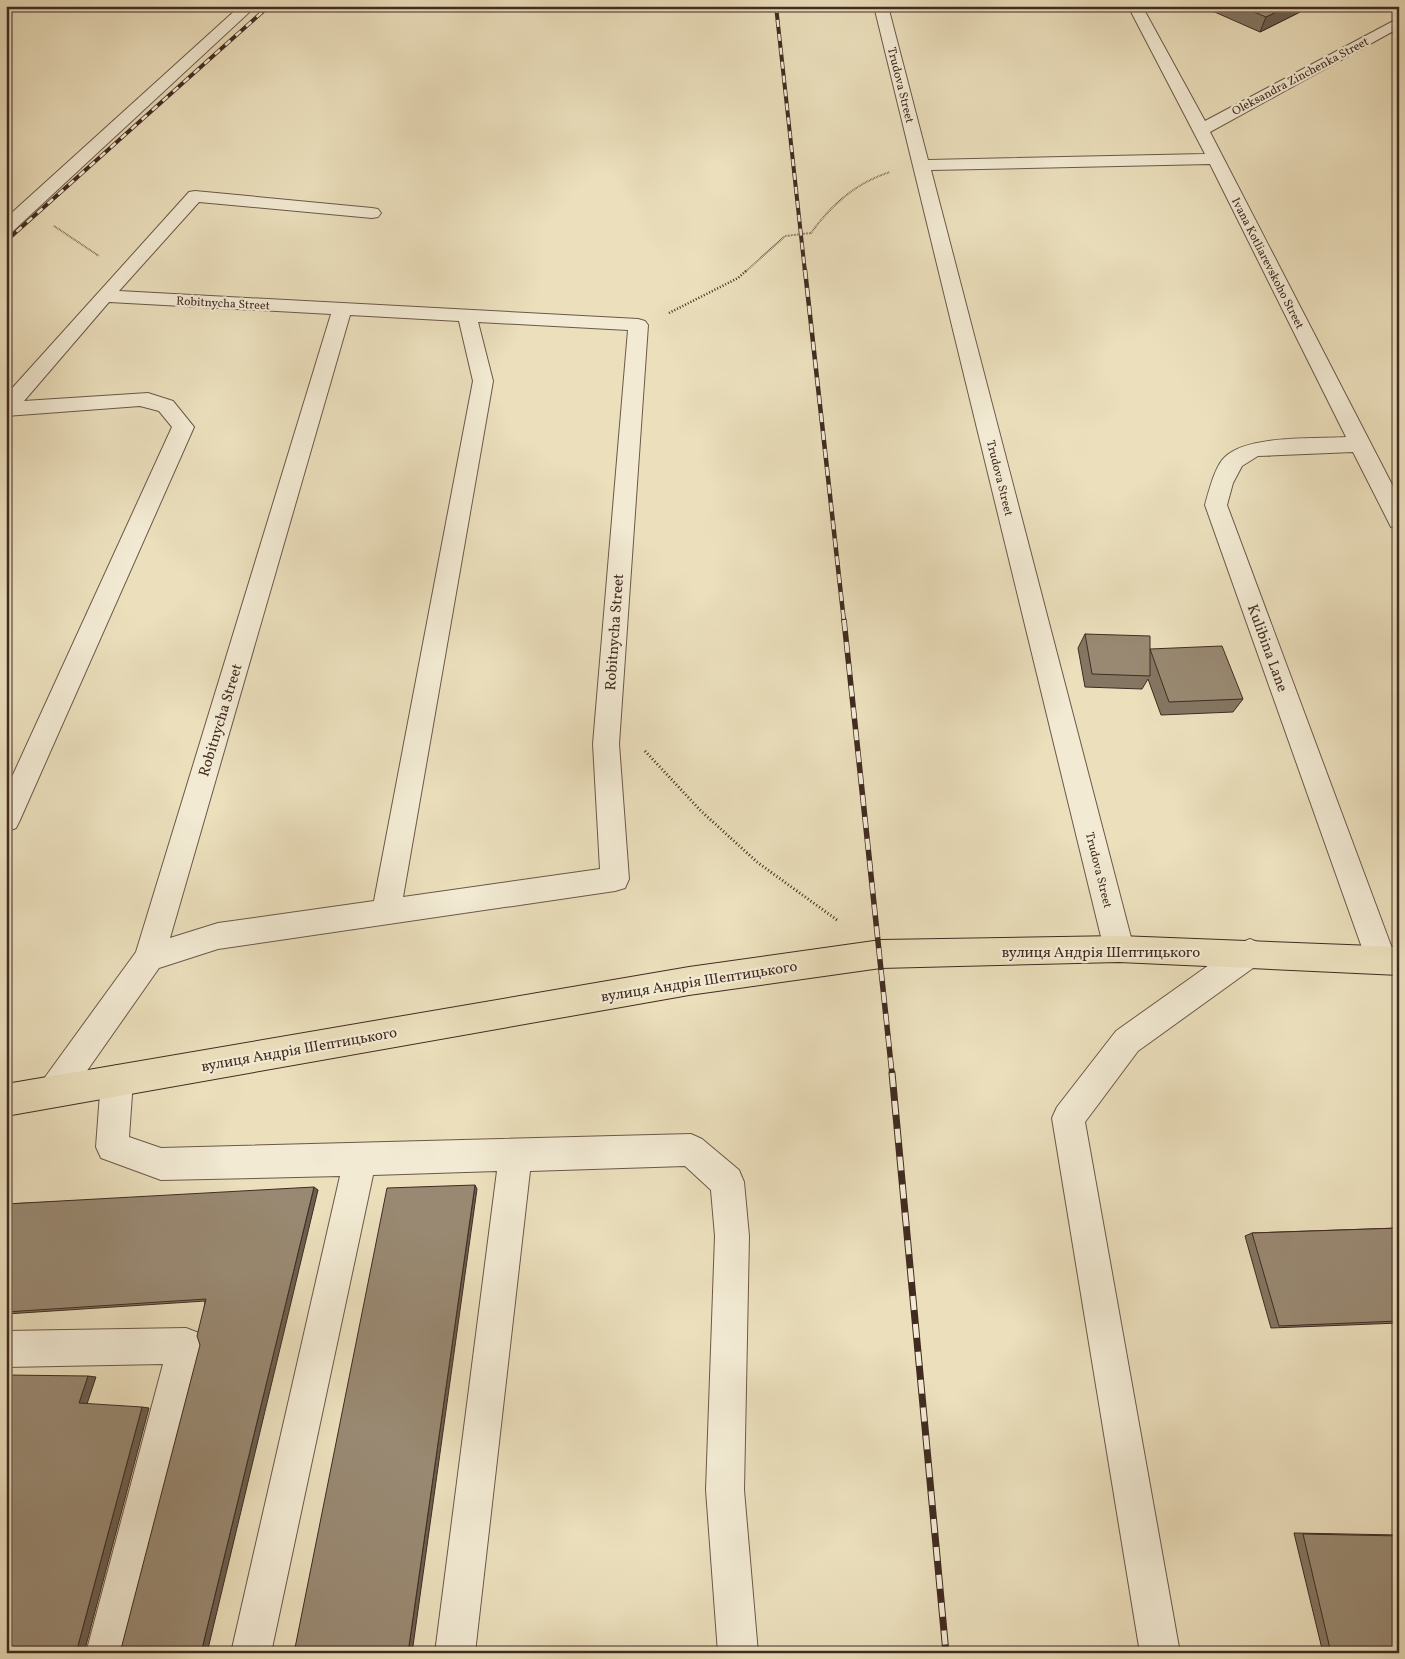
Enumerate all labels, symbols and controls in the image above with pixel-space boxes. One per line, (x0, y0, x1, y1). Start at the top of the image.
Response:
street label: Oleksandra Zinchenka Street (1229, 34, 1372, 120)
street label: Trudova Street (883, 46, 917, 125)
street label: Ivana Kotliarevskoho Street (1227, 195, 1307, 332)
street label: Robitnycha Street (176, 294, 270, 314)
street label: Trudova Street (982, 439, 1016, 518)
street label: Robitnycha Street (601, 573, 630, 691)
street label: Kulibina Lane (1241, 602, 1292, 695)
street label: Robitnycha Street (194, 661, 249, 780)
street label: Trudova Street (1081, 831, 1115, 910)
street label: вулиця Андрія Шептицького (1002, 943, 1200, 964)
street label: вулиця Андрія Шептицького (600, 957, 799, 1008)
street label: вулиця Андрія Шептицького (200, 1023, 399, 1078)

